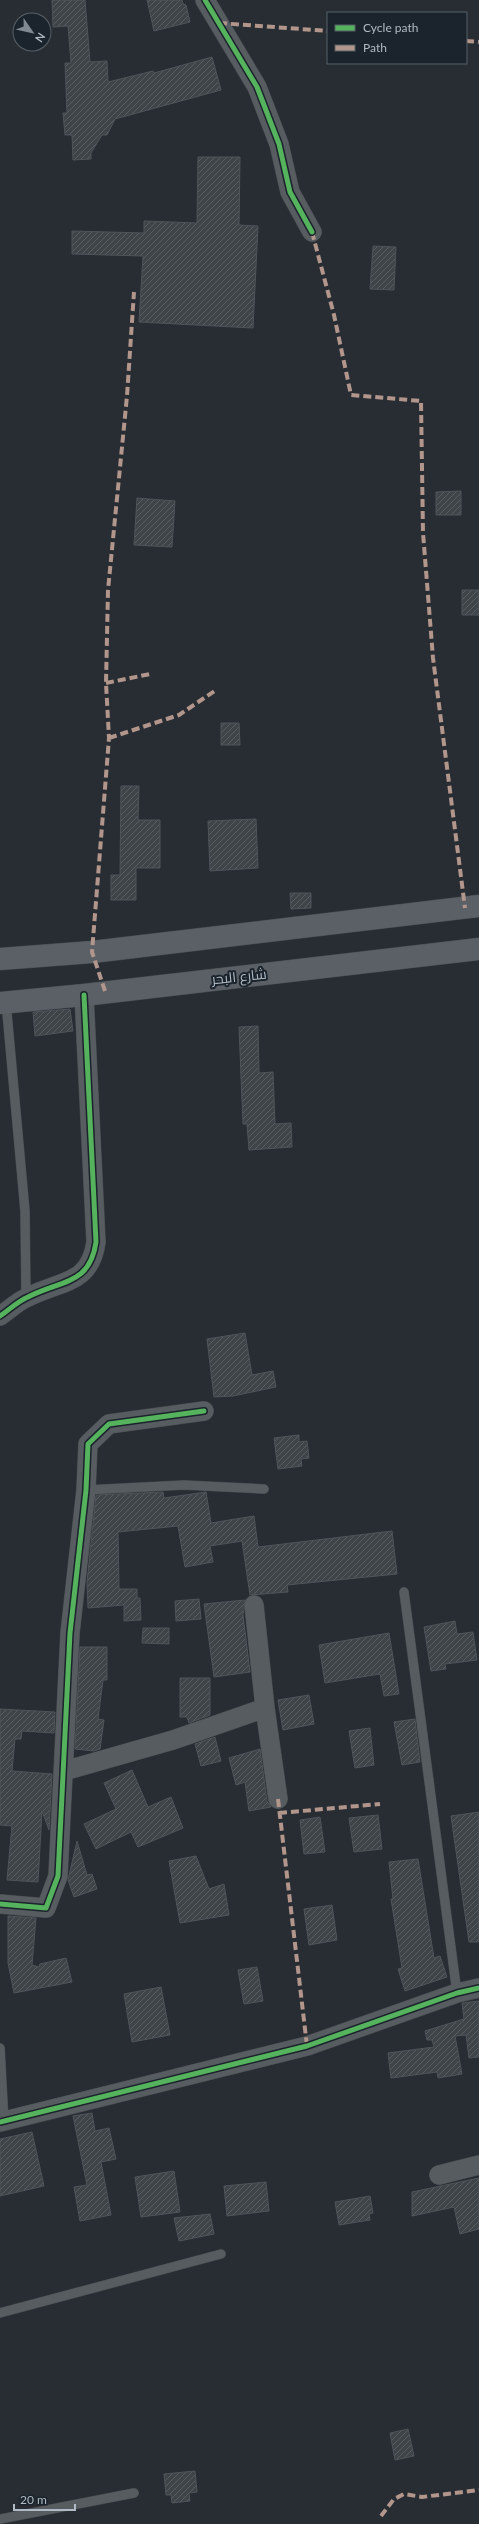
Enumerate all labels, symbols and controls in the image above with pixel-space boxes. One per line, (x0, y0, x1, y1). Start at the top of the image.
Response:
north arrow (12, 12, 52, 52)
legend (327, 12, 467, 64)
text: Cycle path (363, 20, 418, 35)
text: N (33, 31, 48, 45)
text: Path (363, 40, 387, 55)
street label: شارع البحر (210, 965, 267, 988)
scale bar (14, 2486, 75, 2512)
text: 20 m (20, 2492, 47, 2507)

